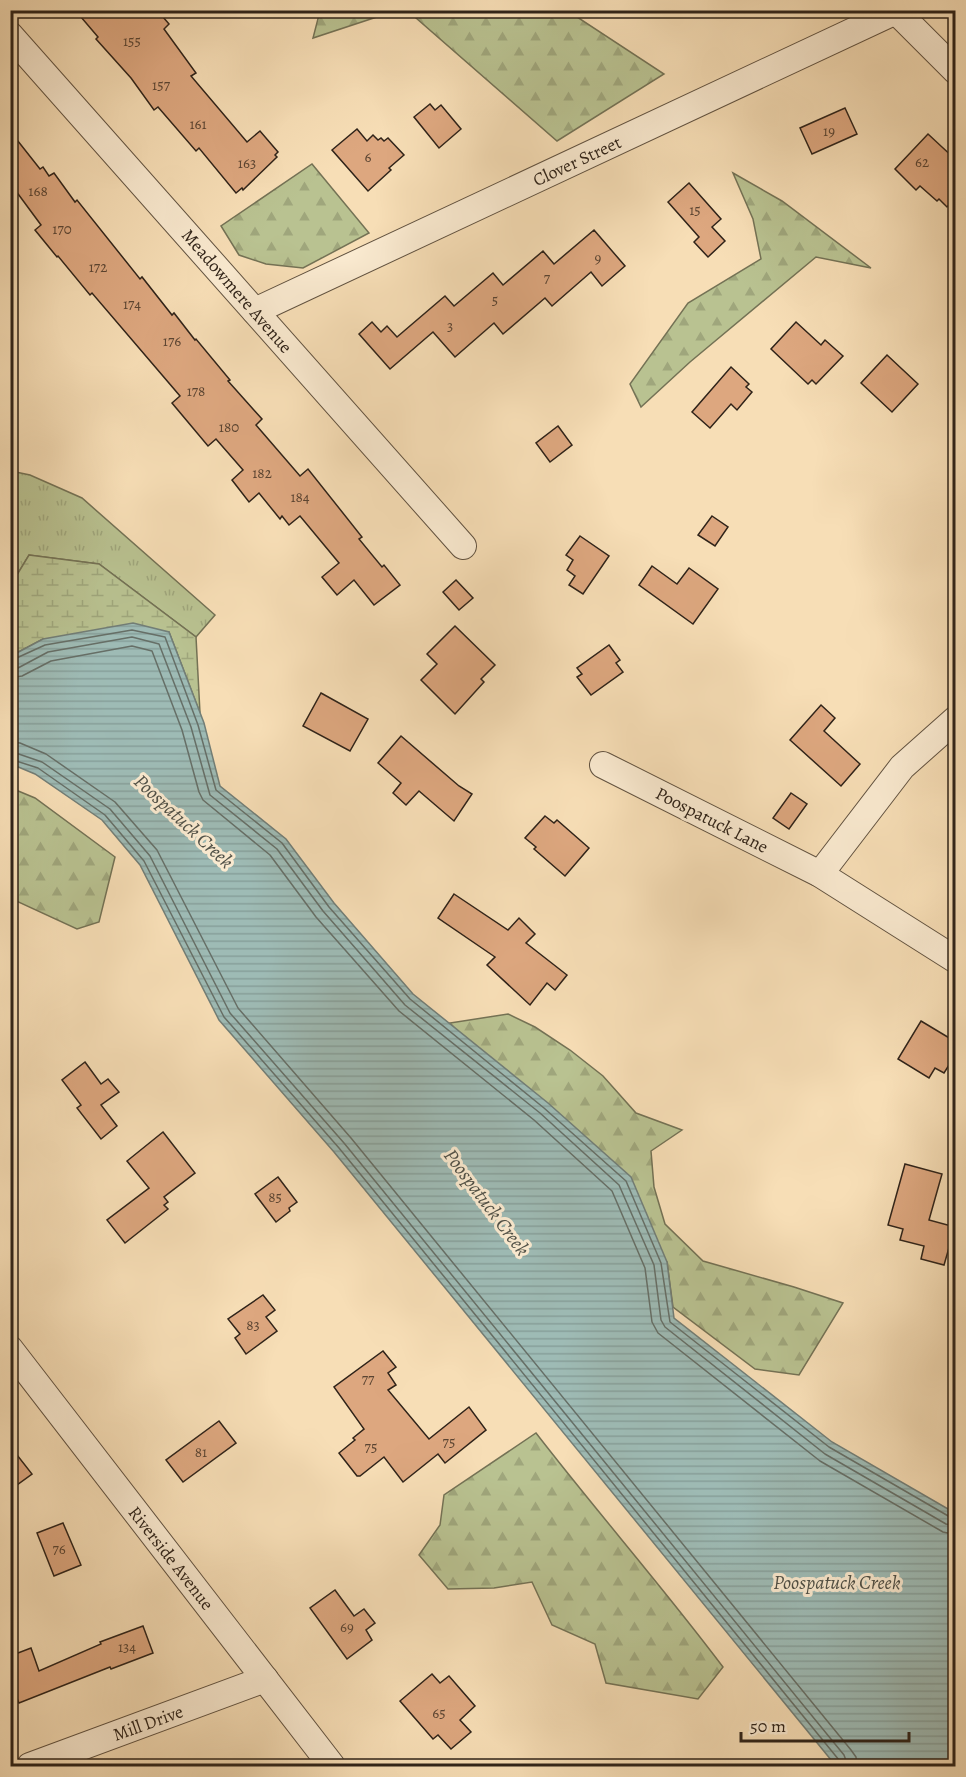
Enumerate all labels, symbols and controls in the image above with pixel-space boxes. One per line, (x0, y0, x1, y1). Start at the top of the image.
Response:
house number: 155 (123, 31, 141, 51)
house number: 157 (152, 75, 171, 95)
house number: 161 (189, 114, 207, 134)
house number: 19 (823, 121, 835, 141)
street label: Clover Street (529, 130, 625, 192)
house number: 6 (365, 147, 372, 167)
house number: 62 (915, 152, 929, 172)
house number: 163 (238, 153, 256, 173)
house number: 168 (28, 181, 48, 201)
house number: 15 (689, 200, 701, 220)
house number: 170 (52, 219, 72, 239)
street label: Meadowmere Avenue (176, 224, 298, 358)
house number: 9 (595, 248, 602, 268)
house number: 172 (89, 257, 107, 277)
house number: 7 (544, 268, 551, 288)
house number: 5 (492, 290, 498, 310)
house number: 174 (123, 294, 141, 314)
house number: 3 (447, 316, 453, 336)
house number: 176 (163, 331, 181, 351)
house number: 178 (187, 381, 205, 401)
house number: 180 (219, 417, 239, 437)
house number: 182 (252, 463, 272, 483)
house number: 184 (290, 487, 310, 507)
water label: Poospatuck Creek (128, 768, 240, 875)
street label: Poospatuck Lane (652, 781, 772, 859)
water label: Poospatuck Creek (437, 1143, 536, 1261)
house number: 85 (268, 1187, 282, 1207)
house number: 83 (246, 1315, 260, 1335)
house number: 77 (362, 1369, 375, 1389)
house number: 75 (443, 1432, 455, 1452)
house number: 75 (365, 1437, 377, 1457)
house number: 81 (195, 1442, 207, 1462)
street label: Riverside Avenue (123, 1501, 219, 1615)
house number: 76 (52, 1539, 66, 1559)
water label: Poospatuck Creek (773, 1569, 901, 1596)
house number: 69 (340, 1617, 354, 1637)
house number: 134 (118, 1637, 136, 1657)
street label: Mill Drive (110, 1699, 186, 1747)
house number: 65 (432, 1703, 446, 1723)
scale bar (741, 1705, 909, 1743)
text: 50 m (750, 1714, 786, 1738)

